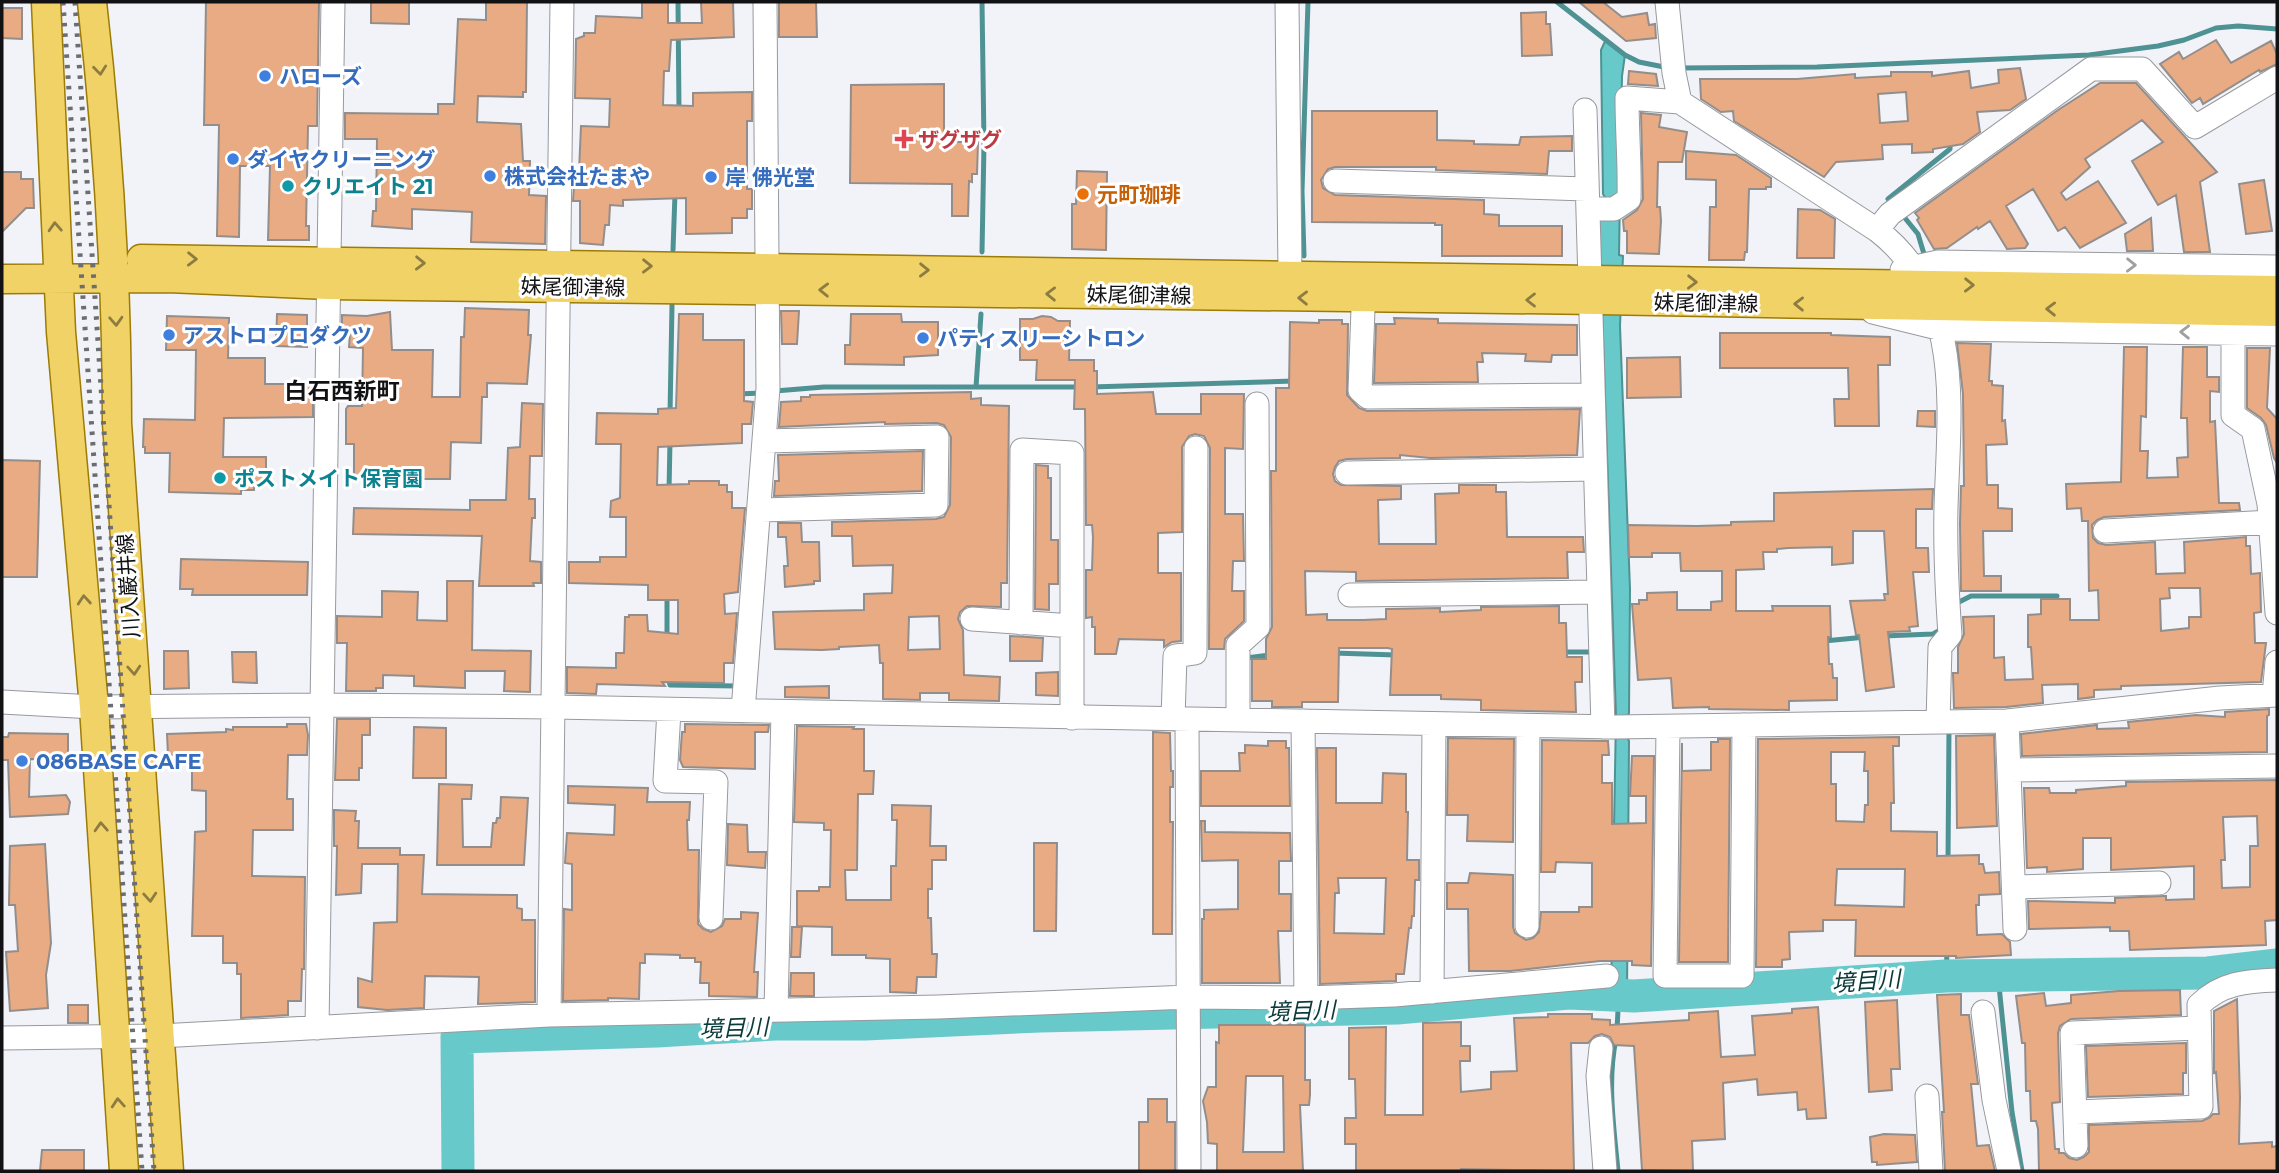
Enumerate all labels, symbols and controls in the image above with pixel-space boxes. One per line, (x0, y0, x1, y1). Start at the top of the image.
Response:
one-way arrow (92, 64, 107, 75)
place label: ハローズ (279, 64, 362, 89)
marker: ハローズ (257, 68, 273, 84)
place label: ザグザグ (918, 127, 1002, 152)
marker: ザグザグ (896, 131, 912, 147)
place label: ダイヤクリーニング (247, 147, 435, 172)
marker: ダイヤクリーニング (225, 151, 241, 167)
place label: 株式会社たまや (504, 164, 650, 189)
place label: 岸 佛光堂 (725, 165, 815, 190)
marker: 株式会社たまや (482, 168, 498, 184)
marker: 岸 佛光堂 (703, 169, 719, 185)
place label: クリエイト 21 (302, 174, 434, 199)
marker: クリエイト 21 (280, 178, 296, 194)
place label: 元町珈琲 (1097, 182, 1181, 207)
marker: 元町珈琲 (1075, 186, 1091, 202)
one-way arrow (48, 221, 63, 232)
one-way arrow (187, 252, 198, 267)
one-way arrow (415, 255, 426, 271)
one-way arrow (2126, 257, 2137, 272)
one-way arrow (643, 258, 653, 274)
one-way arrow (919, 262, 930, 278)
street label: 妹尾御津線 (520, 274, 626, 300)
one-way arrow (1688, 274, 1698, 290)
one-way arrow (1964, 277, 1975, 293)
one-way arrow (818, 282, 828, 298)
street label: 妹尾御津線 (1086, 282, 1192, 308)
one-way arrow (1045, 286, 1056, 301)
one-way arrow (1297, 290, 1308, 306)
street label: 妹尾御津線 (1653, 290, 1759, 316)
one-way arrow (1525, 292, 1535, 308)
one-way arrow (1793, 296, 1804, 312)
one-way arrow (2045, 301, 2056, 316)
one-way arrow (109, 316, 124, 327)
place label: アストロプロダクツ (183, 323, 372, 348)
one-way arrow (2179, 325, 2190, 340)
place label: パティスリーシトロン (937, 326, 1145, 351)
marker: アストロプロダクツ (161, 327, 177, 343)
marker: パティスリーシトロン (915, 330, 931, 346)
district label: 白石西新町 (285, 377, 400, 405)
place label: ポストメイト保育園 (234, 466, 423, 491)
marker: ポストメイト保育園 (212, 470, 228, 486)
street label: 川入巌井線 (112, 533, 144, 639)
one-way arrow (77, 595, 92, 606)
one-way arrow (126, 665, 141, 676)
place label: 086BASE CAFE (36, 749, 202, 774)
marker: 086BASE CAFE (14, 753, 30, 769)
one-way arrow (94, 821, 109, 832)
one-way arrow (142, 892, 157, 903)
water label: 境目川 (1831, 964, 1904, 997)
water label: 境目川 (1266, 996, 1339, 1026)
water label: 境目川 (699, 1013, 772, 1043)
one-way arrow (111, 1097, 126, 1108)

